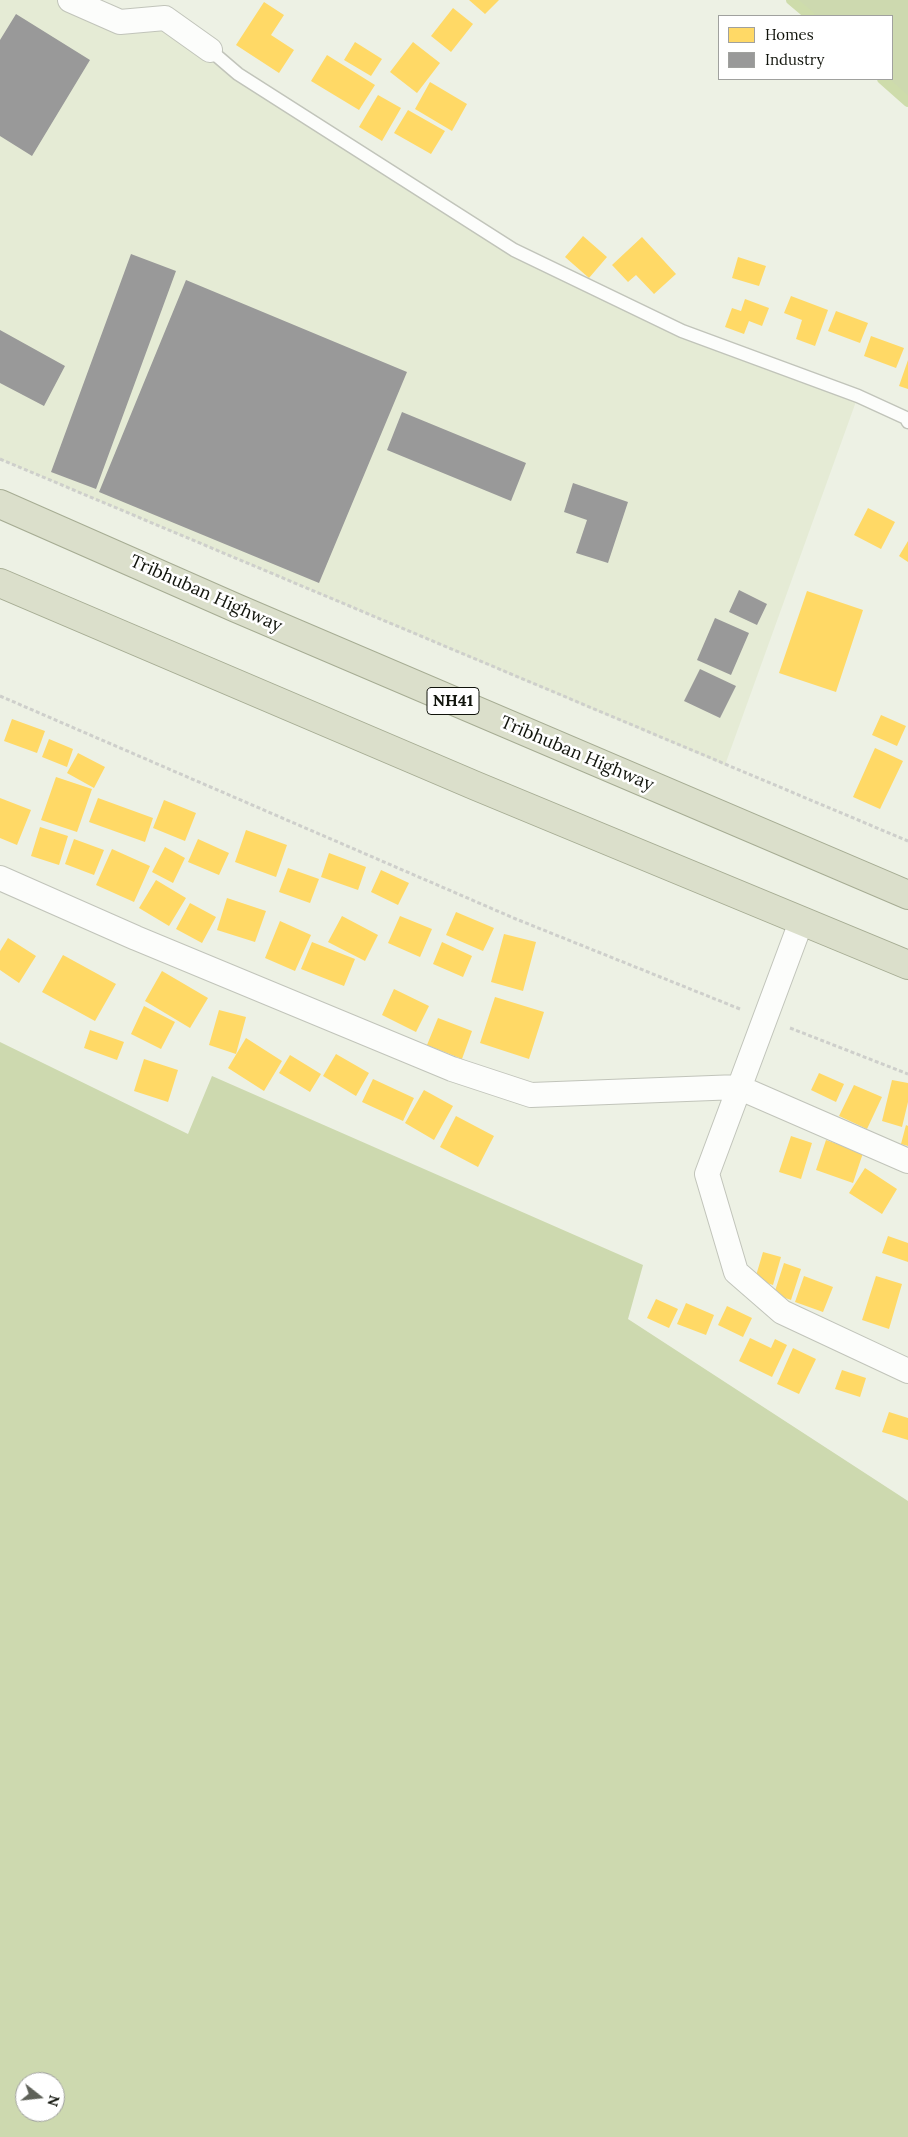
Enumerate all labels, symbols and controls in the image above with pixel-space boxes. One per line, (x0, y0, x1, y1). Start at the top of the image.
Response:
legend (718, 15, 893, 80)
text: Homes (765, 25, 814, 44)
text: Industry (765, 50, 824, 69)
street label: Tribhuban Highway (127, 551, 285, 637)
road number: NH41 (427, 688, 479, 714)
street label: Tribhuban Highway (497, 712, 657, 796)
north arrow (15, 2072, 65, 2122)
text: N (43, 2093, 64, 2109)

